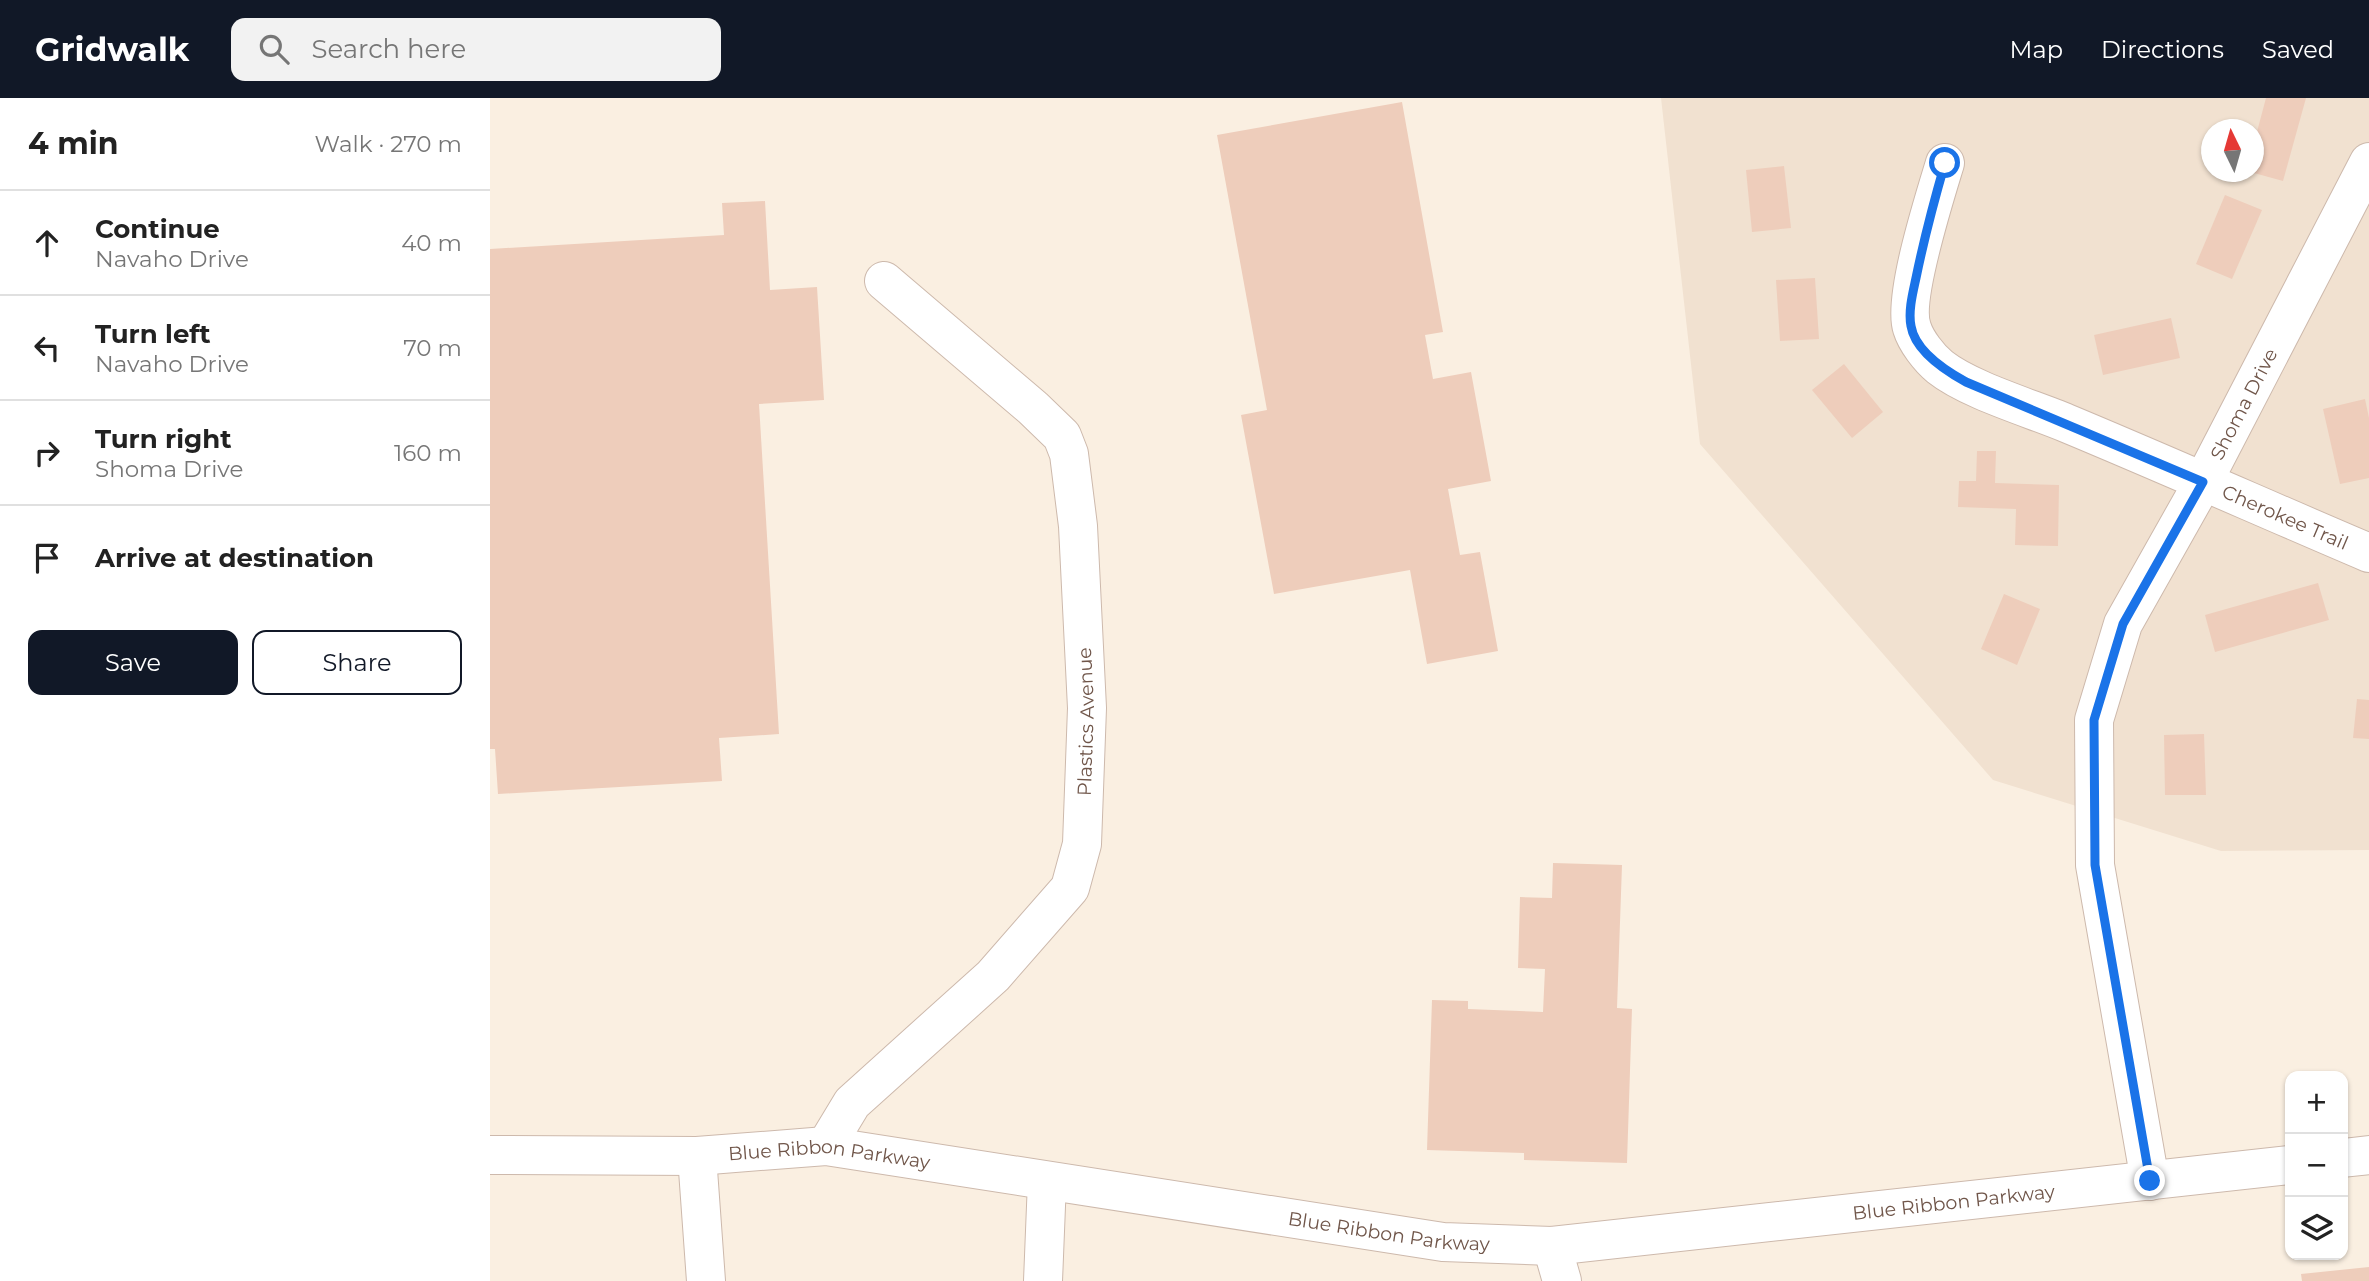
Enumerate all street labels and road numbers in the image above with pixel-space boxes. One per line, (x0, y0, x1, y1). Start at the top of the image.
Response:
street label: Shoma Drive (2205, 344, 2282, 464)
street label: Cherokee Trail (2219, 480, 2352, 554)
street label: Plastics Avenue (1072, 647, 1099, 796)
street label: Blue Ribbon Parkway (727, 1134, 933, 1174)
street label: Blue Ribbon Parkway (1851, 1179, 2057, 1224)
street label: Blue Ribbon Parkway (1287, 1207, 1491, 1255)

